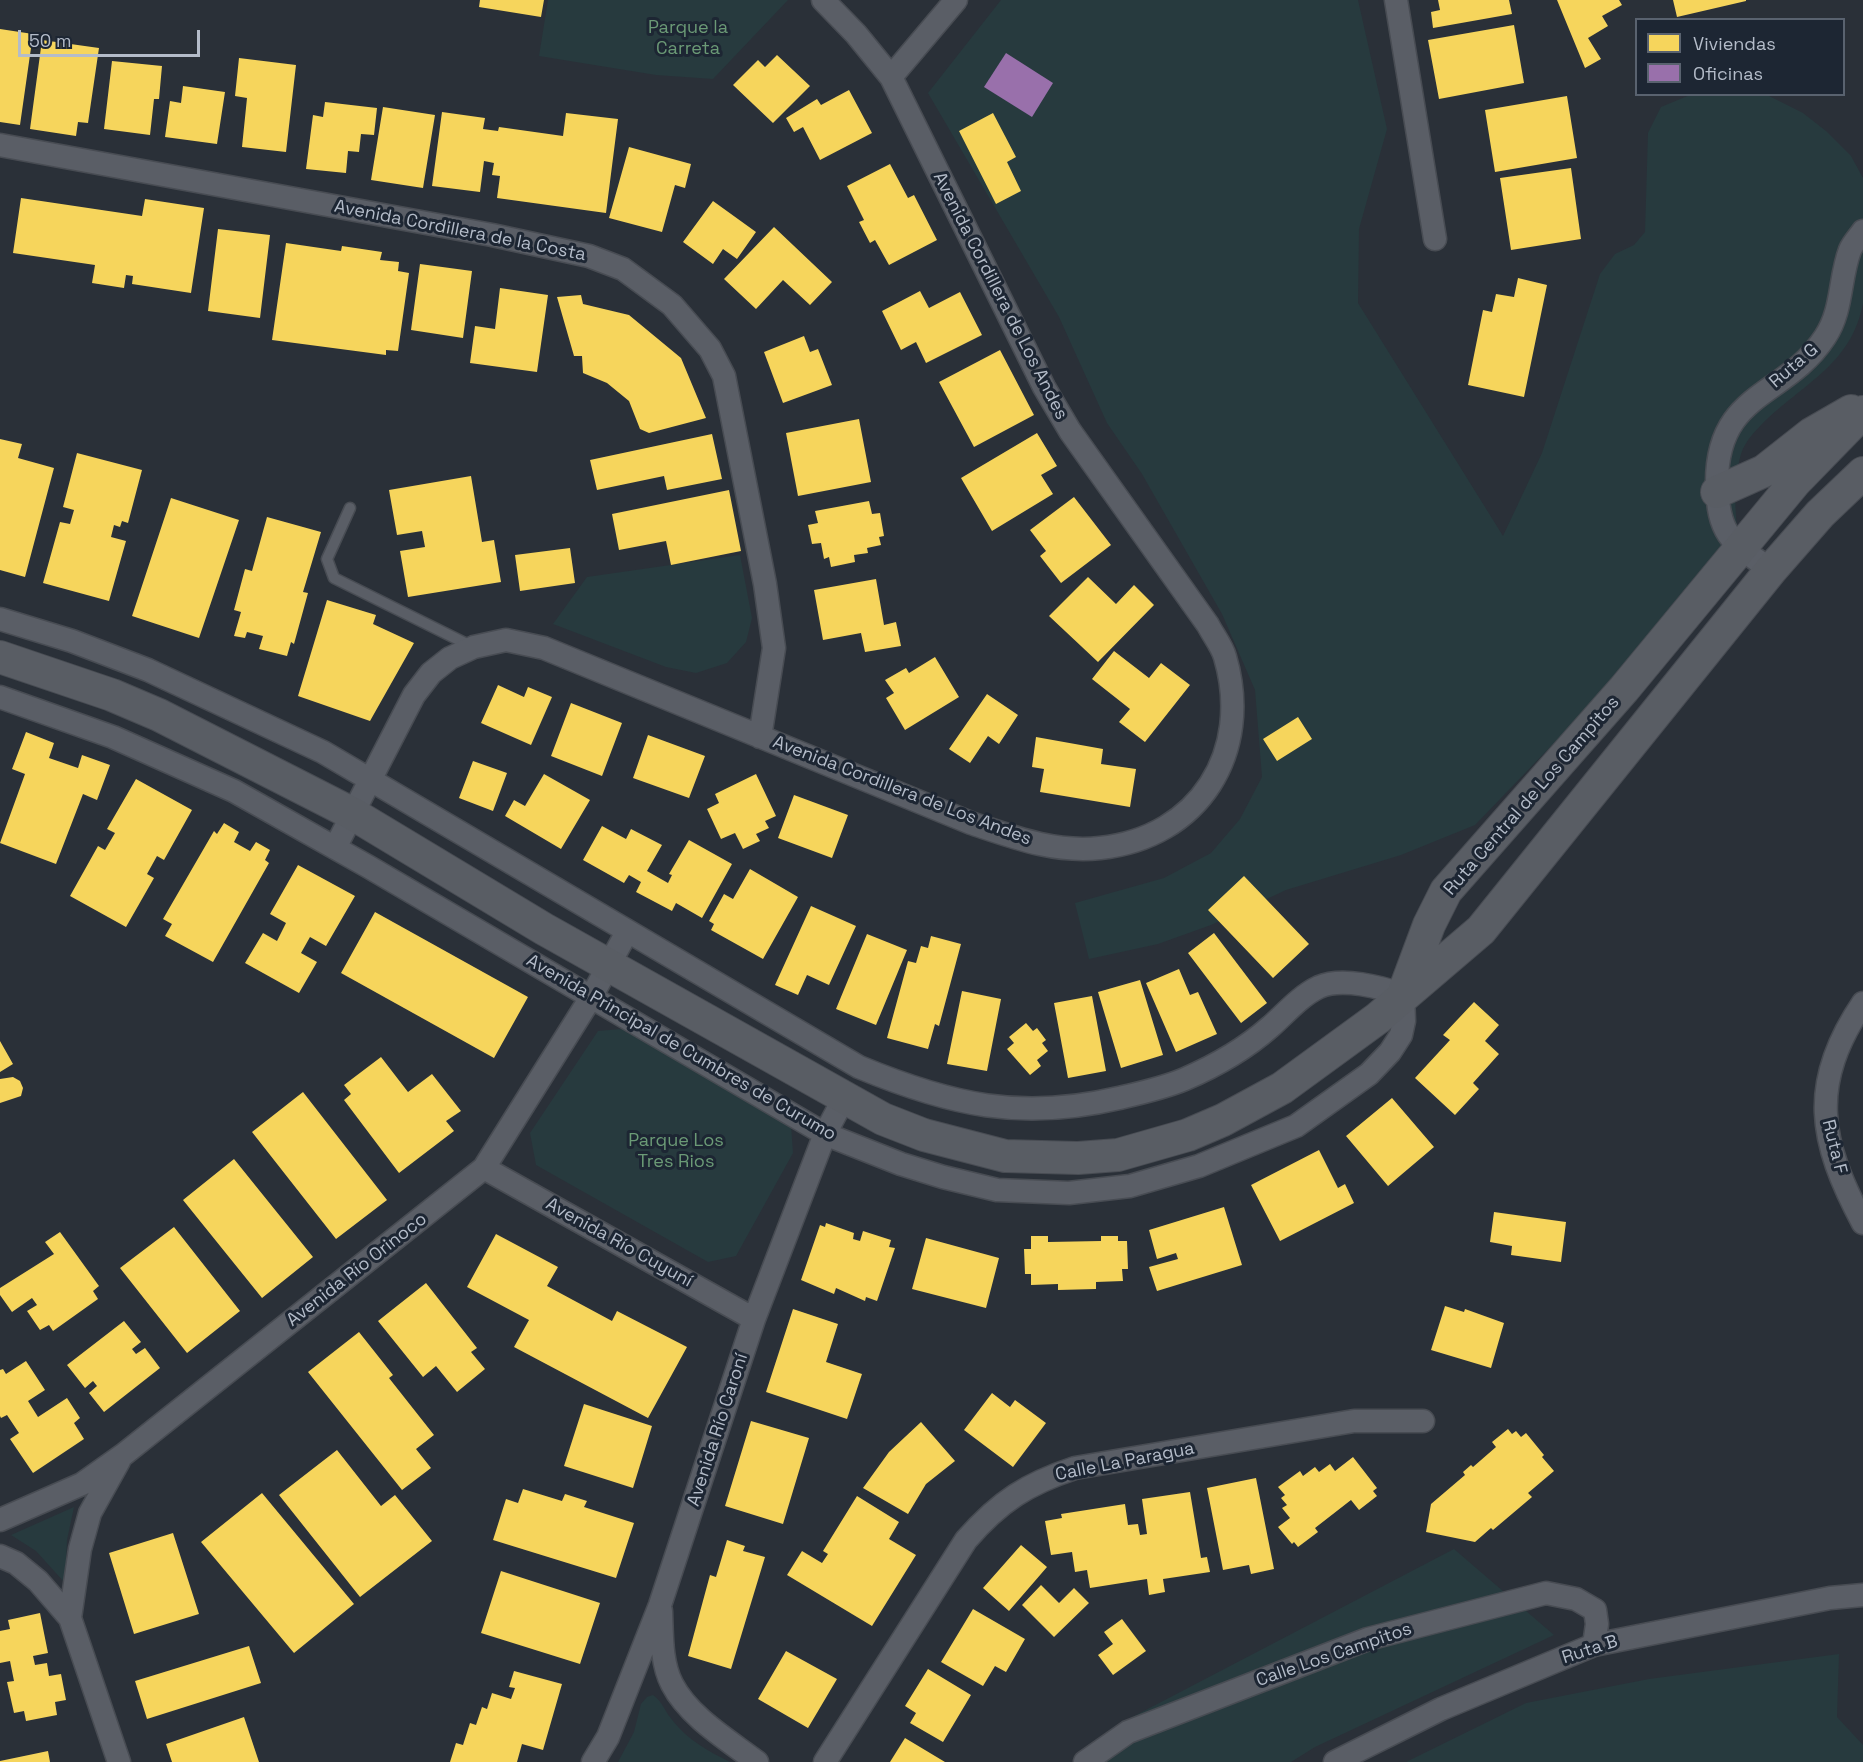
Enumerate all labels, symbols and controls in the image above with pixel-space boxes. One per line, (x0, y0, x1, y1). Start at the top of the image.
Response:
park label: Parque la Carreta (648, 17, 728, 60)
scale bar (21, 18, 202, 56)
legend (1635, 18, 1845, 96)
text: 50 m (29, 29, 71, 52)
text: Viviendas (1693, 32, 1776, 55)
text: Oficinas (1693, 62, 1763, 85)
street label: Avenida Cordillera de Los Andes (928, 169, 1072, 423)
street label: Avenida Cordillera de la Costa (332, 196, 588, 266)
street label: Ruta G (1765, 339, 1823, 393)
street label: Ruta Central de Los Campitos (1440, 692, 1624, 900)
street label: Avenida Cordillera de Los Andes (770, 732, 1034, 850)
street label: Avenida Principal de Cumbres de Curumo (522, 950, 840, 1146)
street label: Ruta F (1817, 1118, 1851, 1176)
park label: Parque Los Tres Rios (628, 1130, 724, 1172)
street label: Avenida Río Cuyuní (542, 1194, 696, 1292)
street label: Avenida Río Orinoco (283, 1209, 431, 1331)
street label: Avenida Río Caroní (683, 1351, 753, 1509)
street label: Calle La Paragua (1054, 1438, 1196, 1486)
street label: Calle Los Campitos (1253, 1618, 1415, 1692)
street label: Ruta B (1559, 1631, 1621, 1669)

